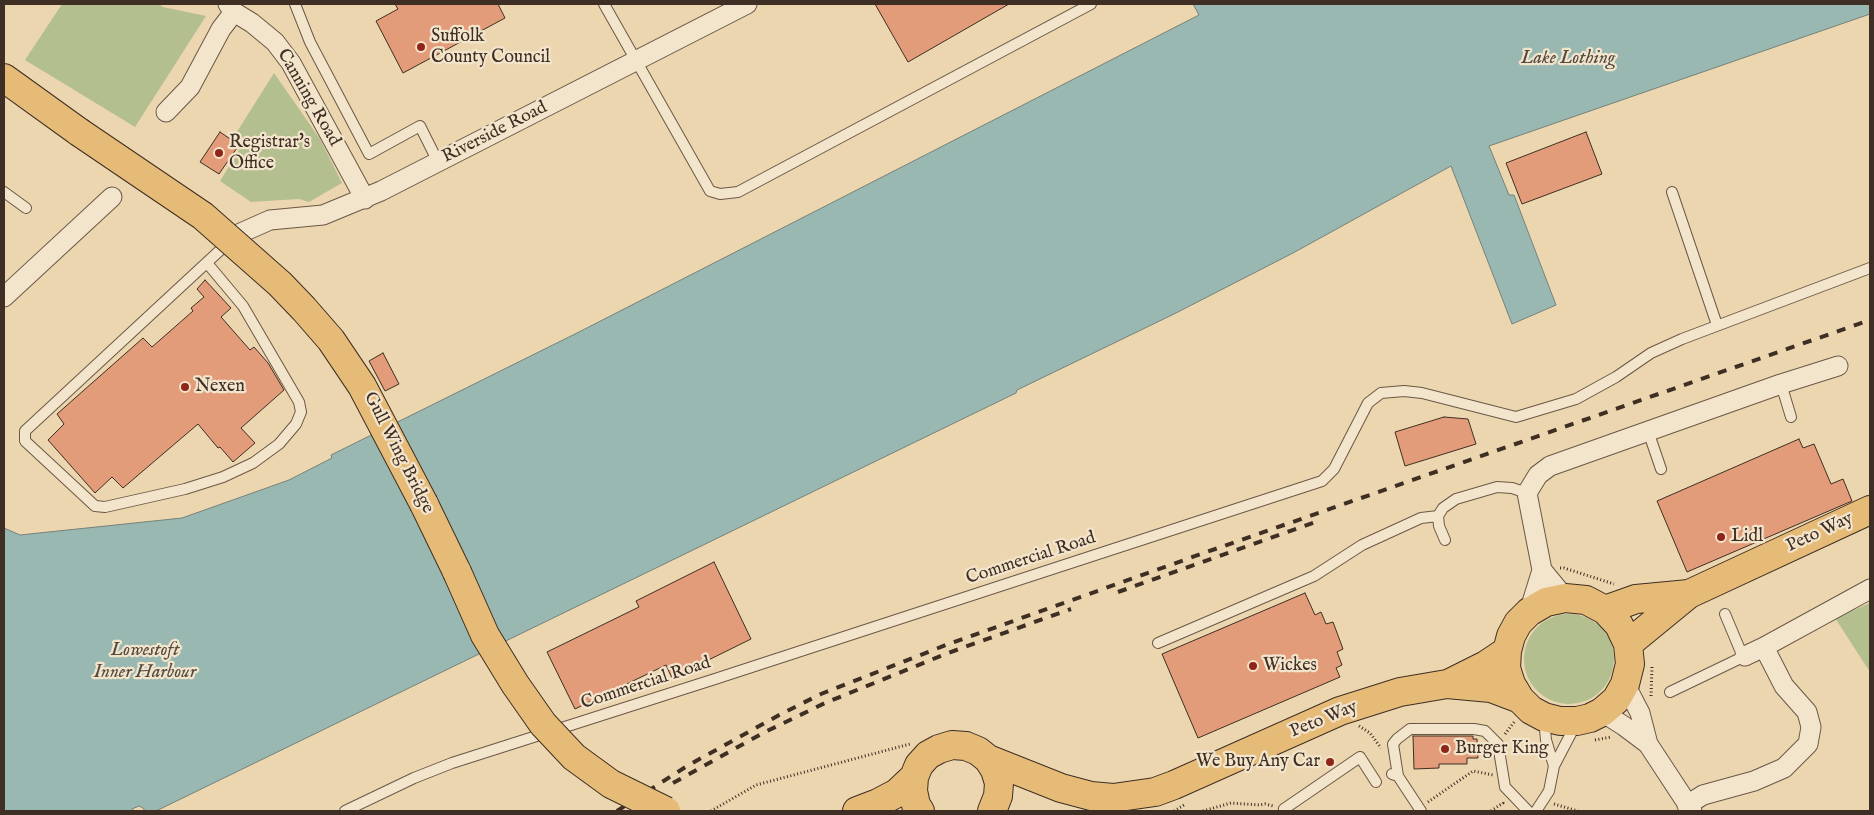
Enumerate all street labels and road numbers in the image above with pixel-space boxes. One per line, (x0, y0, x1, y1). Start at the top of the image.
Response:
street label: Canning Road (271, 46, 345, 150)
street label: Riverside Road (439, 97, 551, 169)
street label: Gull Wing Bridge (358, 389, 438, 517)
street label: Peto Way (1783, 508, 1857, 558)
street label: Commercial Road (963, 528, 1099, 590)
street label: Commercial Road (578, 653, 714, 715)
street label: Peto Way (1287, 697, 1361, 743)

